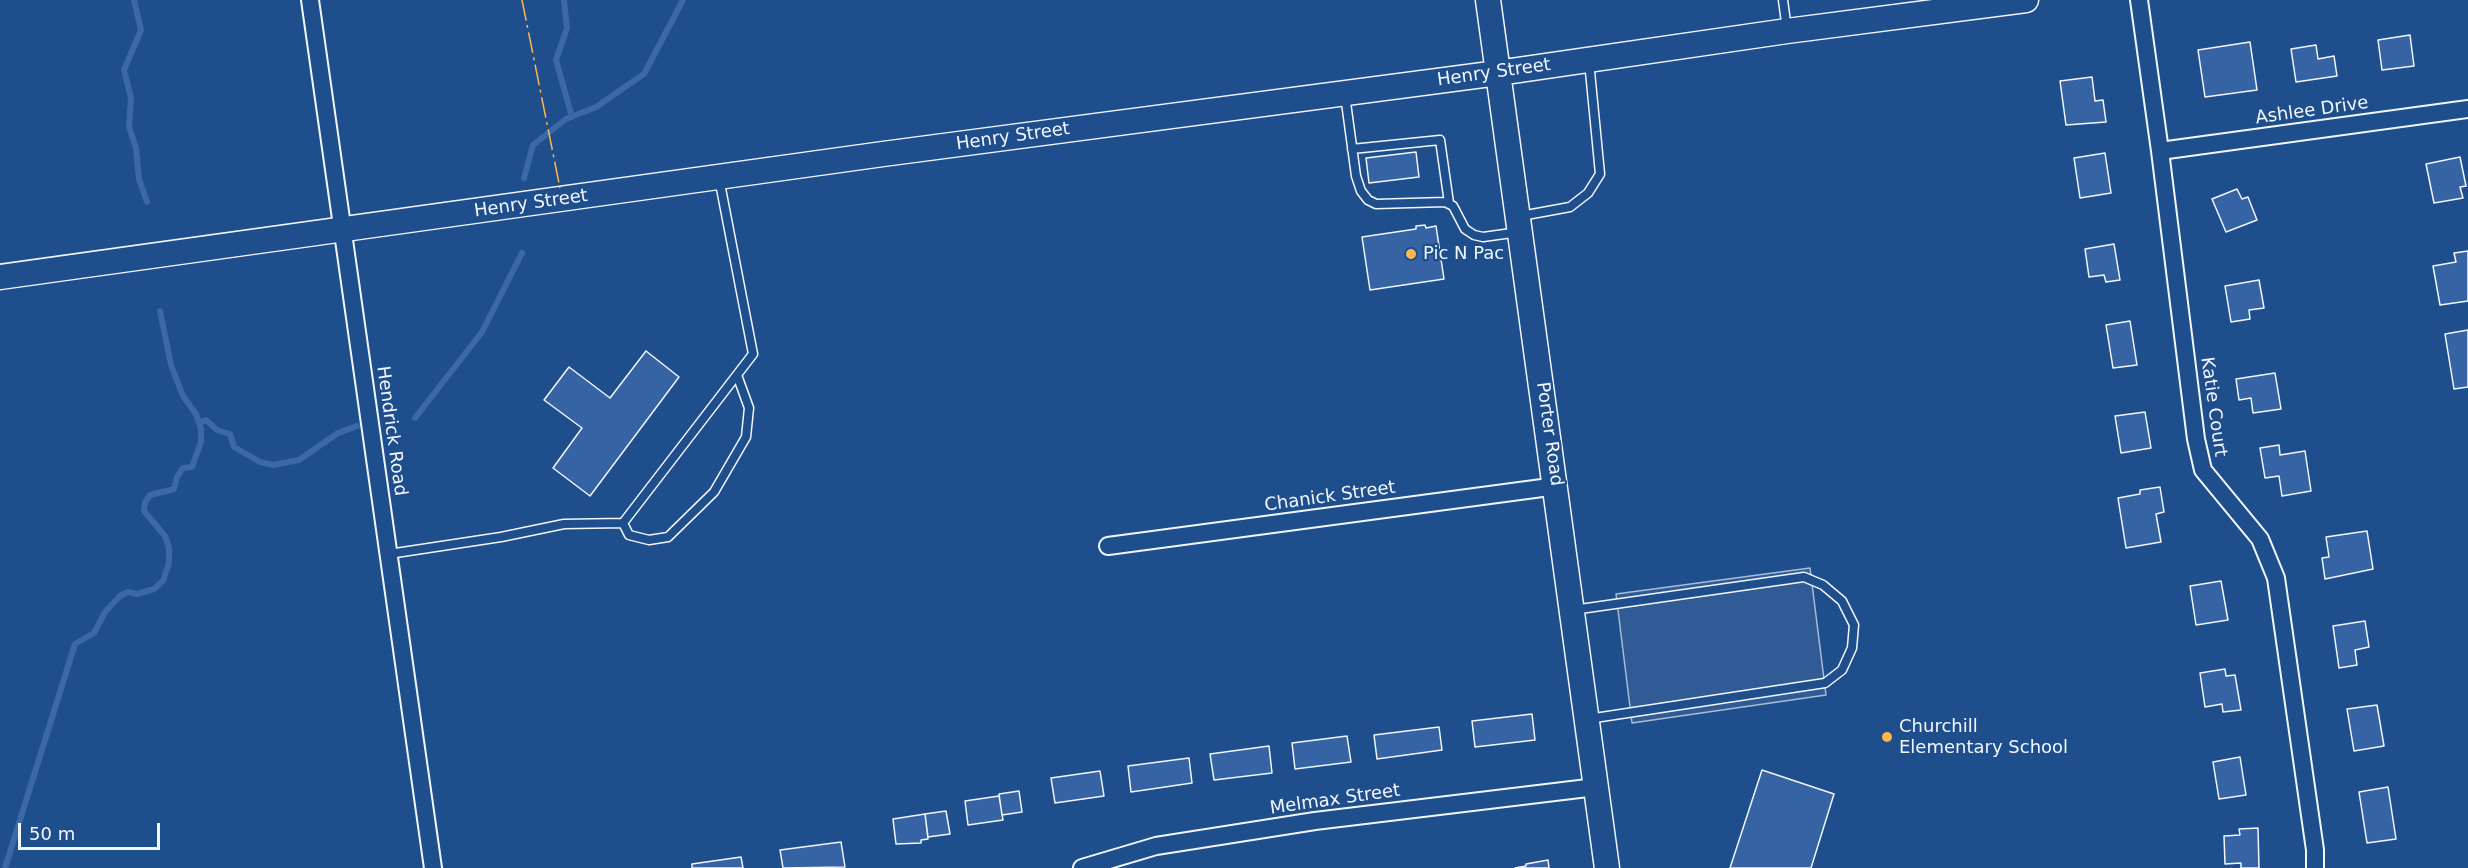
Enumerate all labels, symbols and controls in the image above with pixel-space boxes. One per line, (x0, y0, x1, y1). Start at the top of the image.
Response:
street label: Henry Street (1436, 54, 1552, 92)
street label: Ashlee Drive (2254, 92, 2370, 130)
street label: Henry Street (955, 118, 1071, 156)
street label: Henry Street (473, 185, 589, 223)
place label: Pic N Pac (1423, 243, 1504, 265)
marker: Pic N Pac (1404, 247, 1418, 261)
street label: Katie Court (2195, 356, 2231, 458)
street label: Hendrick Road (371, 365, 411, 497)
street label: Porter Road (1531, 380, 1567, 488)
street label: Chanick Street (1263, 477, 1397, 517)
place label: Churchill Elementary School (1899, 716, 2068, 758)
marker: Churchill Elementary School (1880, 730, 1894, 744)
street label: Melmax Street (1269, 780, 1401, 820)
scale bar (21, 811, 164, 849)
text: 50 m (29, 823, 75, 844)

